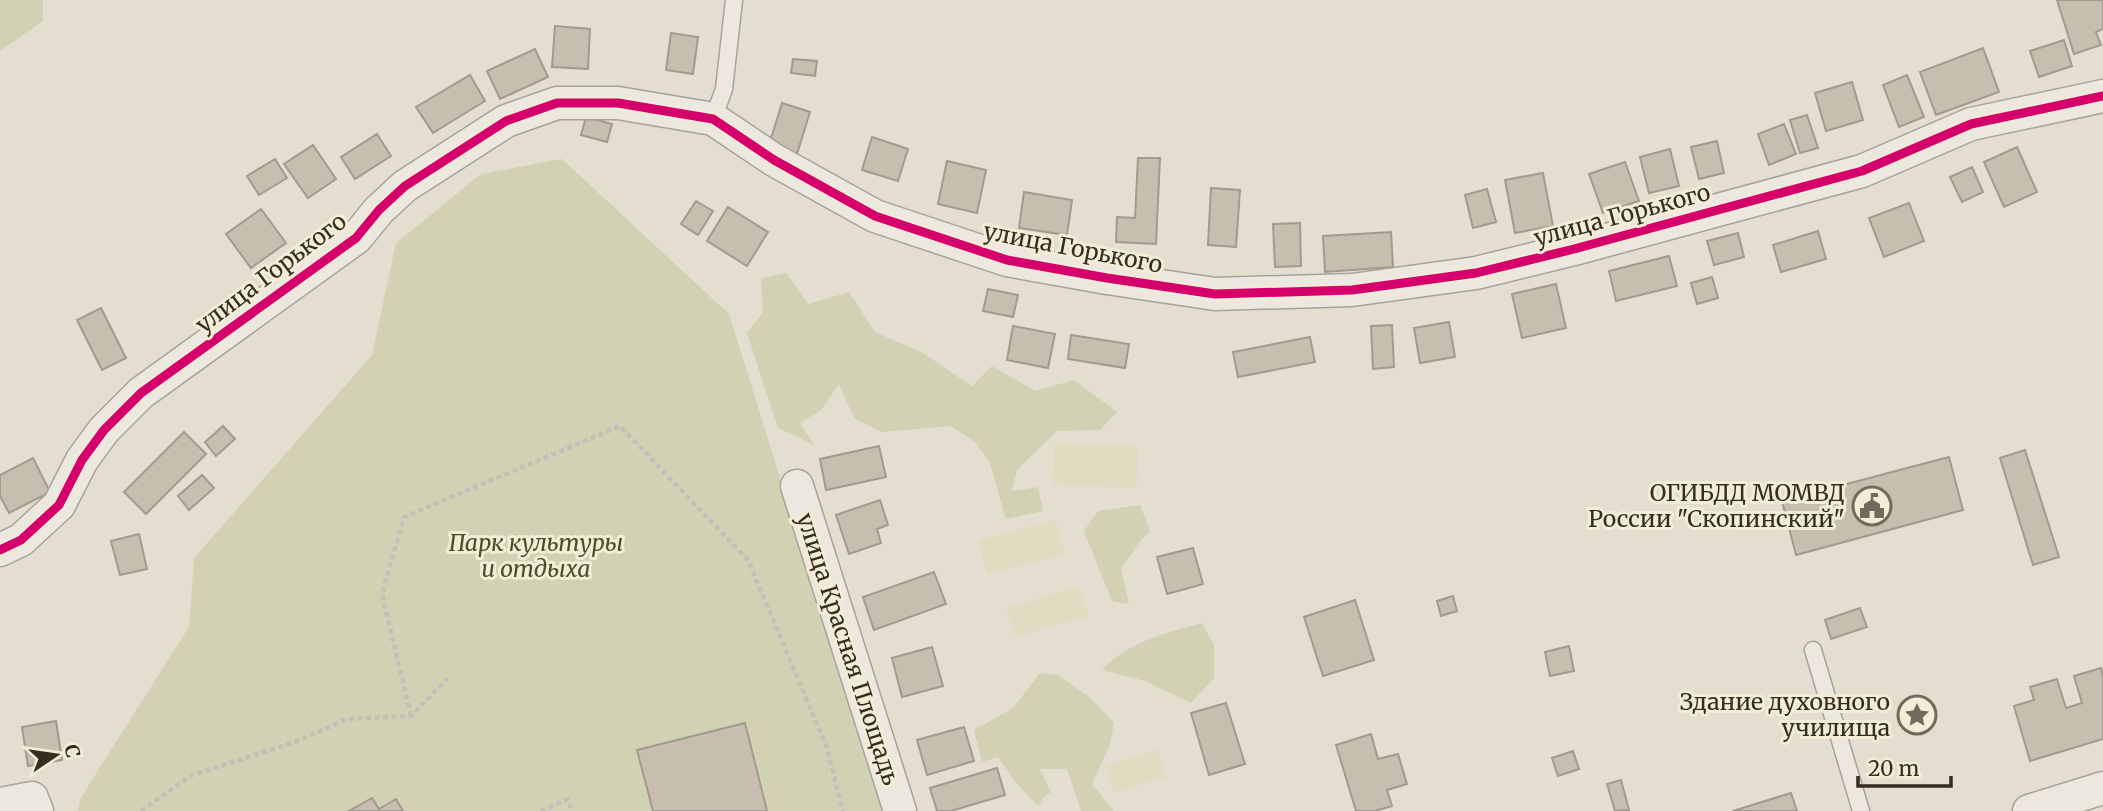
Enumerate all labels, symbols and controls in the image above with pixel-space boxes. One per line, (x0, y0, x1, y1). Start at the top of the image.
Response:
street label: улица Горького (1530, 177, 1713, 252)
street label: улица Горького (189, 206, 352, 339)
street label: улица Горького (981, 216, 1165, 279)
place label: ОГИБДД МОМВД России "Скопинский" (1588, 478, 1845, 533)
public building icon: ОГИБДД МОМВД России "Скопинский" (1851, 485, 1893, 527)
street label: улица Красная Площадь (791, 509, 906, 789)
park label: Парк культуры и отдыха (449, 528, 623, 583)
place label: Здание духовного училища (1680, 687, 1890, 742)
place icon: Здание духовного училища (1896, 694, 1938, 736)
north arrow (21, 720, 91, 790)
text: С (59, 742, 86, 760)
scale bar (1858, 744, 1951, 788)
text: 20 m (1868, 755, 1920, 782)

